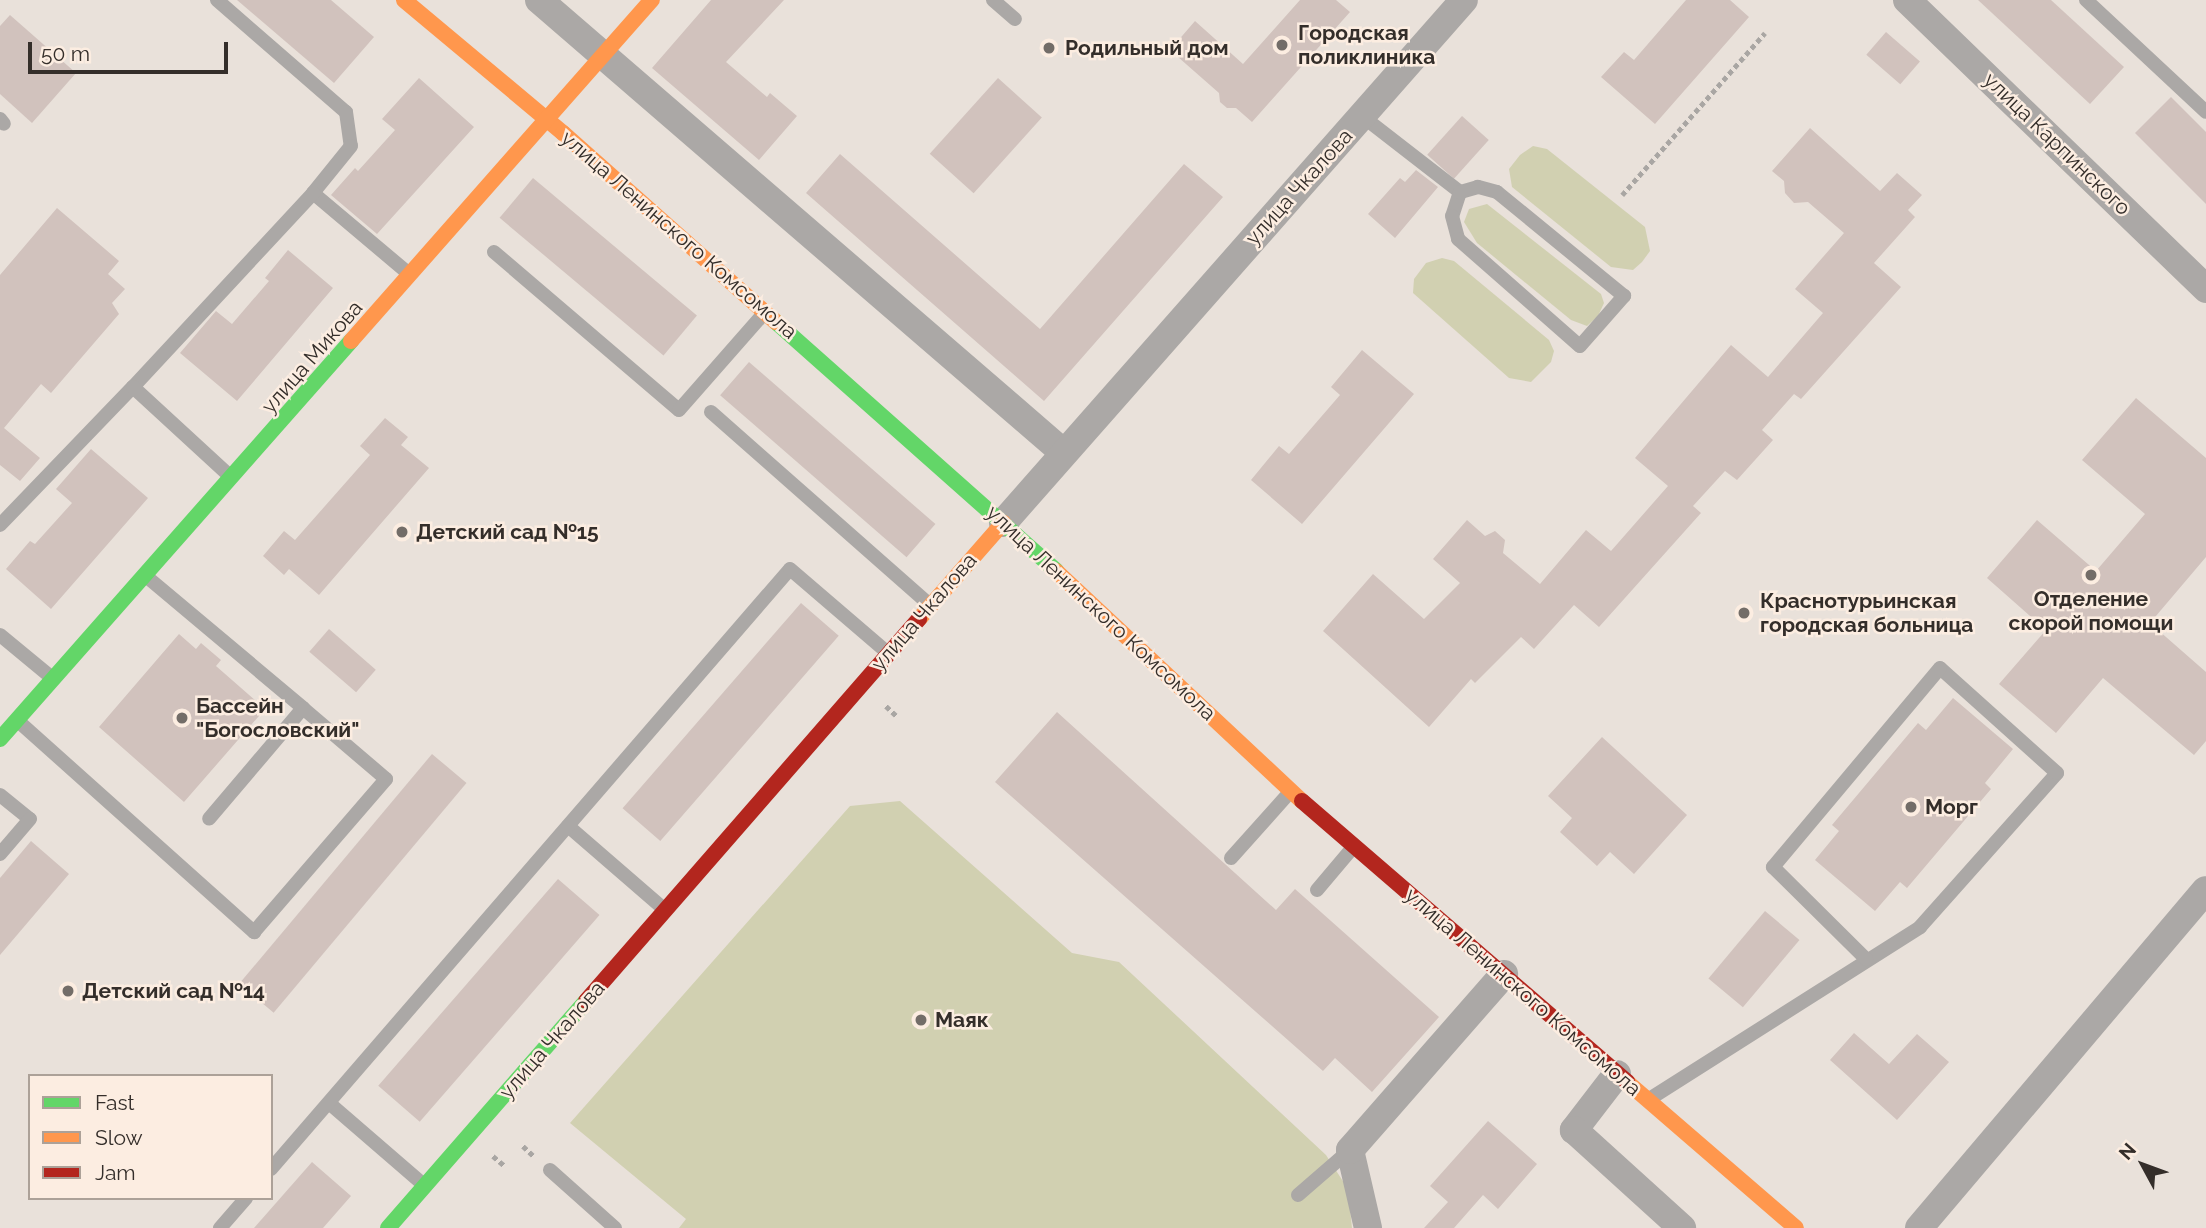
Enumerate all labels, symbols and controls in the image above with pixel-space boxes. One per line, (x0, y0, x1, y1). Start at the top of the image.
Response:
place label: Городская поликлиника (1298, 20, 1435, 70)
scale bar (32, 28, 231, 72)
place label: Родильный дом (1065, 35, 1228, 61)
marker: Городская поликлиника (1272, 35, 1292, 55)
marker: Родильный дом (1039, 38, 1059, 58)
text: 50 m (41, 41, 90, 66)
street label: улица Карпинского (1978, 67, 2136, 221)
street label: улица Чкалова (1240, 124, 1358, 250)
street label: улица Ленинского Комсомола (556, 126, 802, 344)
street label: улица Микова (256, 295, 368, 419)
street label: улица Ленинского Комсомола (981, 500, 1221, 726)
place label: Детский сад №15 (416, 519, 599, 545)
marker: Детский сад №15 (394, 524, 410, 540)
street label: улица Чкалова (866, 548, 982, 676)
marker: Отделение скорой помощи (2083, 567, 2099, 583)
place label: Отделение скорой помощи (2009, 586, 2173, 636)
place label: Краснотурьинская городская больница (1760, 588, 1973, 638)
marker: Краснотурьинская городская больница (1734, 603, 1754, 623)
place label: Бассейн "Богословский" (196, 693, 359, 743)
marker: Бассейн "Богословский" (174, 710, 190, 726)
place label: Морг (1925, 794, 1978, 820)
marker: Морг (1903, 799, 1919, 815)
street label: улица Ленинского Комсомола (1400, 883, 1646, 1101)
street label: улица Чкалова (494, 976, 610, 1104)
place label: Детский сад №14 (82, 978, 265, 1004)
marker: Детский сад №14 (60, 983, 76, 999)
place label: Маяк (935, 1007, 989, 1033)
marker: Маяк (913, 1012, 929, 1028)
legend (28, 1074, 273, 1200)
text: Fast (95, 1090, 135, 1115)
text: Slow (95, 1125, 143, 1150)
north arrow (2108, 1130, 2178, 1200)
text: N (2114, 1139, 2140, 1164)
text: Jam (95, 1160, 136, 1185)

